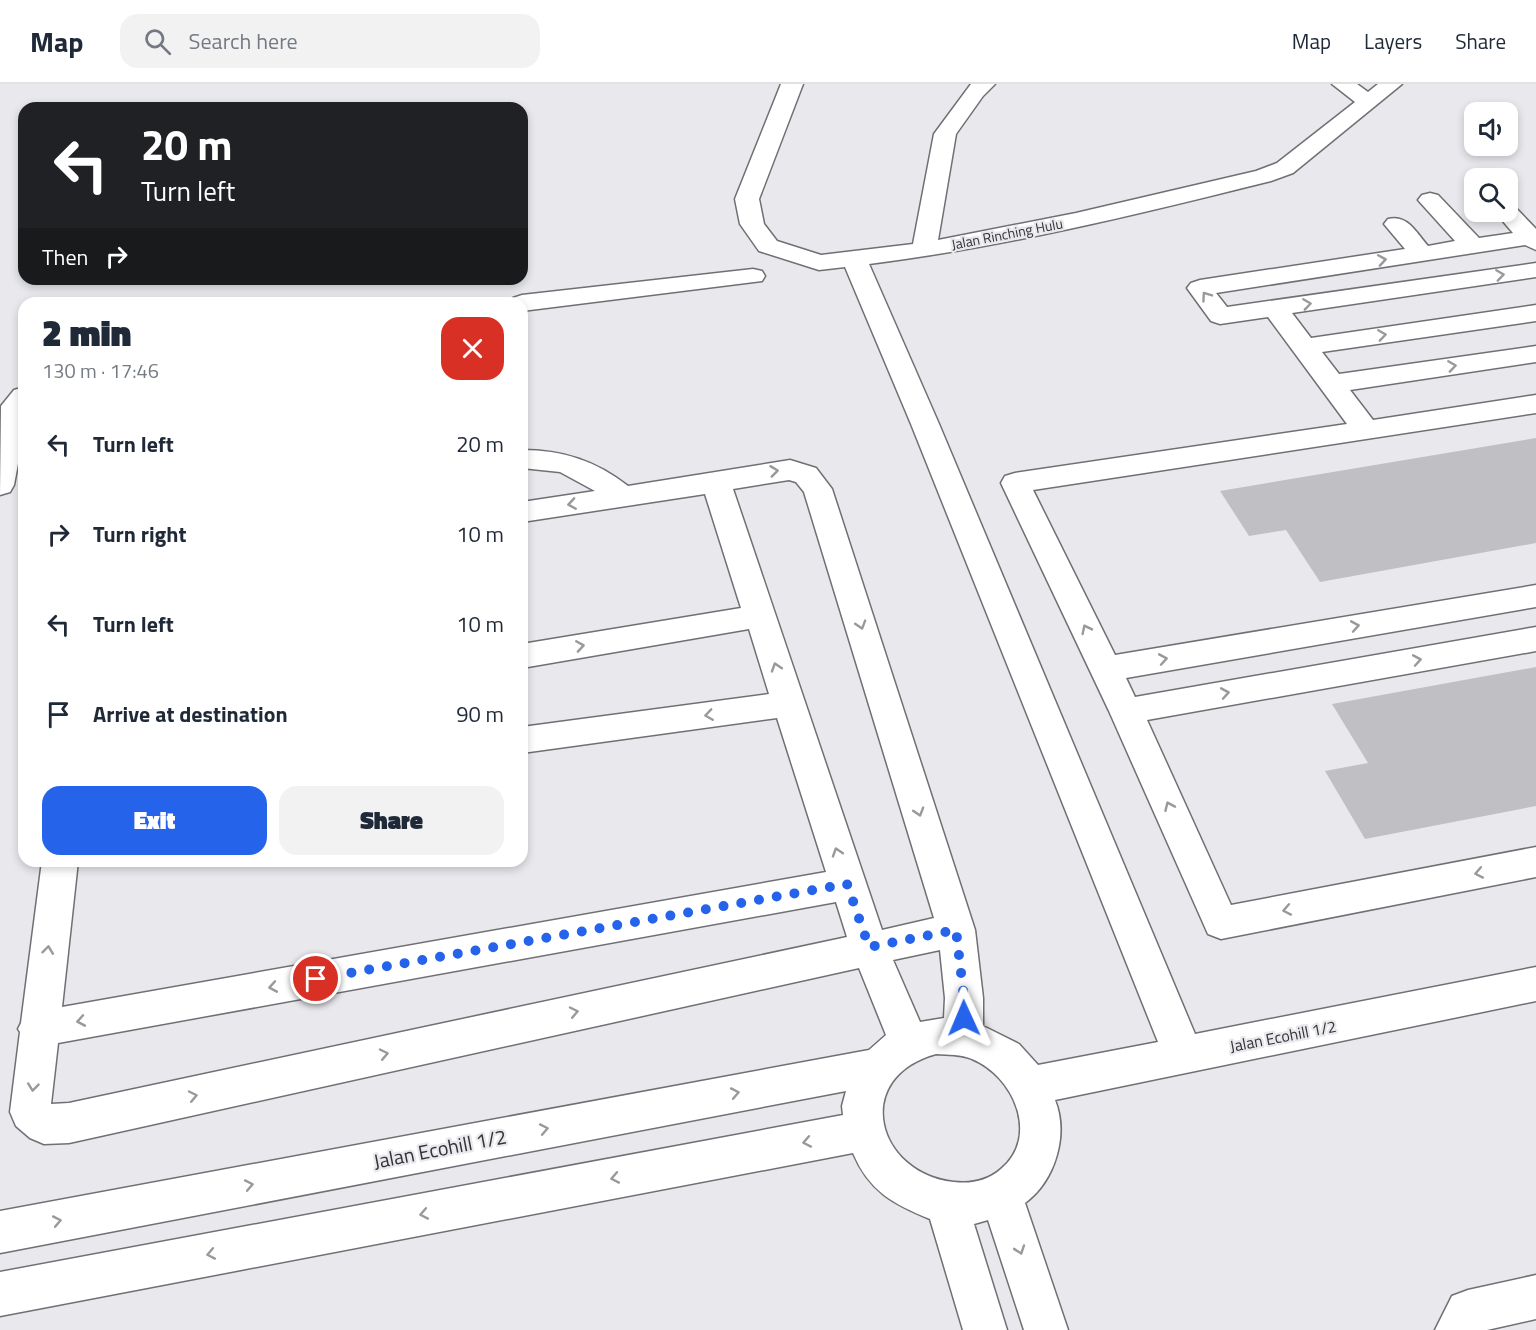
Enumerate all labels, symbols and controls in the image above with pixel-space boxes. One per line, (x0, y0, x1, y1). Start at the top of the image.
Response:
search box (120, 14, 540, 68)
text: Map (30, 20, 84, 63)
text: Search here (189, 24, 298, 58)
icon: search (141, 25, 174, 58)
text: Map (1292, 25, 1331, 57)
text: Layers (1364, 25, 1422, 57)
text: Share (1455, 25, 1506, 57)
map controls (1464, 102, 1518, 222)
button: sound (1464, 102, 1518, 156)
text: 20 m (141, 112, 233, 176)
icon: left (42, 126, 120, 204)
button: search (1464, 168, 1518, 222)
text: Turn left (141, 170, 235, 211)
street label: Jalan Rinching Hulu (949, 212, 1064, 255)
text: Then (42, 240, 88, 274)
icon: right (100, 240, 133, 273)
one-way arrow (1377, 254, 1387, 267)
one-way arrow (1495, 270, 1504, 282)
one-way arrow (1202, 292, 1213, 303)
one-way arrow (1302, 298, 1311, 310)
text: 2 min (42, 305, 131, 360)
button: close (441, 317, 504, 380)
one-way arrow (1377, 330, 1387, 342)
text: 130 m · 17:46 (42, 355, 159, 386)
one-way arrow (1447, 361, 1456, 373)
text: Turn left (93, 427, 174, 461)
text: 20 m (456, 427, 504, 461)
icon: left (42, 428, 75, 461)
one-way arrow (769, 466, 778, 478)
one-way arrow (567, 498, 576, 510)
text: Turn right (93, 517, 187, 551)
text: 10 m (456, 517, 504, 551)
icon: right (42, 518, 75, 551)
text: Turn left (93, 607, 174, 641)
text: 10 m (456, 607, 504, 641)
icon: left (42, 608, 75, 641)
one-way arrow (854, 619, 866, 630)
one-way arrow (1351, 621, 1360, 633)
one-way arrow (1082, 625, 1094, 636)
one-way arrow (574, 640, 584, 653)
one-way arrow (1158, 654, 1168, 666)
one-way arrow (1412, 654, 1422, 666)
one-way arrow (771, 662, 783, 673)
one-way arrow (1220, 688, 1229, 700)
text: Arrive at destination (93, 697, 288, 731)
text: 90 m (456, 697, 504, 731)
icon: arrive (42, 698, 75, 731)
one-way arrow (705, 708, 714, 720)
button: Exit (42, 786, 267, 855)
button: Share (279, 786, 504, 855)
one-way arrow (1164, 801, 1176, 812)
one-way arrow (912, 806, 924, 817)
one-way arrow (832, 847, 844, 858)
one-way arrow (1474, 866, 1484, 879)
one-way arrow (1282, 903, 1292, 916)
one-way arrow (42, 945, 54, 954)
pin (290, 953, 341, 1004)
icon: arrive (299, 962, 332, 995)
one-way arrow (268, 980, 278, 993)
position arrow (932, 986, 996, 1050)
one-way arrow (569, 1006, 579, 1019)
one-way arrow (76, 1014, 86, 1027)
street label: Jalan Ecohill 1/2 (1228, 1014, 1338, 1058)
one-way arrow (378, 1048, 388, 1061)
one-way arrow (27, 1082, 40, 1092)
one-way arrow (730, 1087, 740, 1100)
one-way arrow (188, 1090, 198, 1103)
street label: Jalan Ecohill 1/2 (371, 1120, 509, 1177)
one-way arrow (539, 1123, 549, 1136)
one-way arrow (802, 1135, 812, 1148)
one-way arrow (611, 1171, 621, 1184)
one-way arrow (244, 1179, 254, 1192)
one-way arrow (419, 1207, 429, 1220)
one-way arrow (52, 1215, 62, 1228)
one-way arrow (1012, 1244, 1025, 1255)
one-way arrow (207, 1247, 217, 1260)

